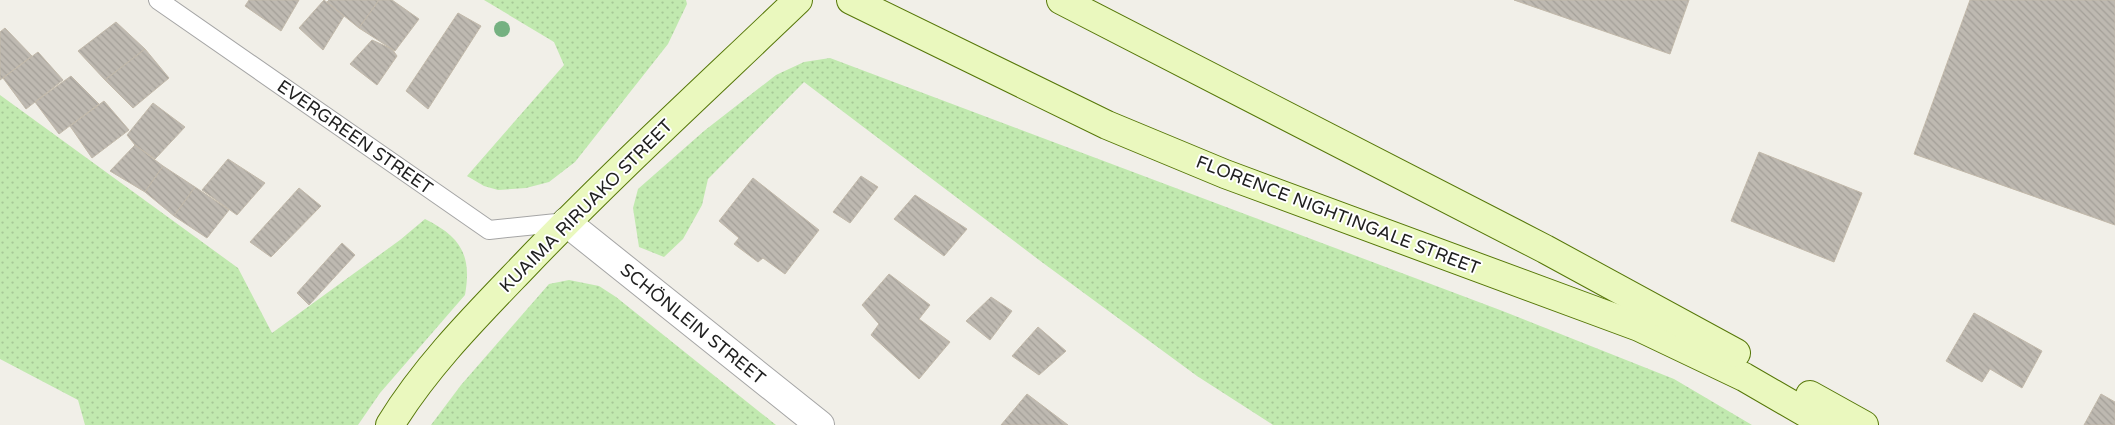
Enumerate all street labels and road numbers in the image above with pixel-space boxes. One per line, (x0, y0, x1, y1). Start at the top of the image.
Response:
street label: EVERGREEN STREET (273, 75, 437, 199)
street label: KUAIMA RIRUAKO STREET (495, 115, 677, 297)
street label: FLORENCE NIGHTINGALE STREET (1193, 151, 1483, 279)
street label: SCHÖNLEIN STREET (616, 259, 770, 389)

